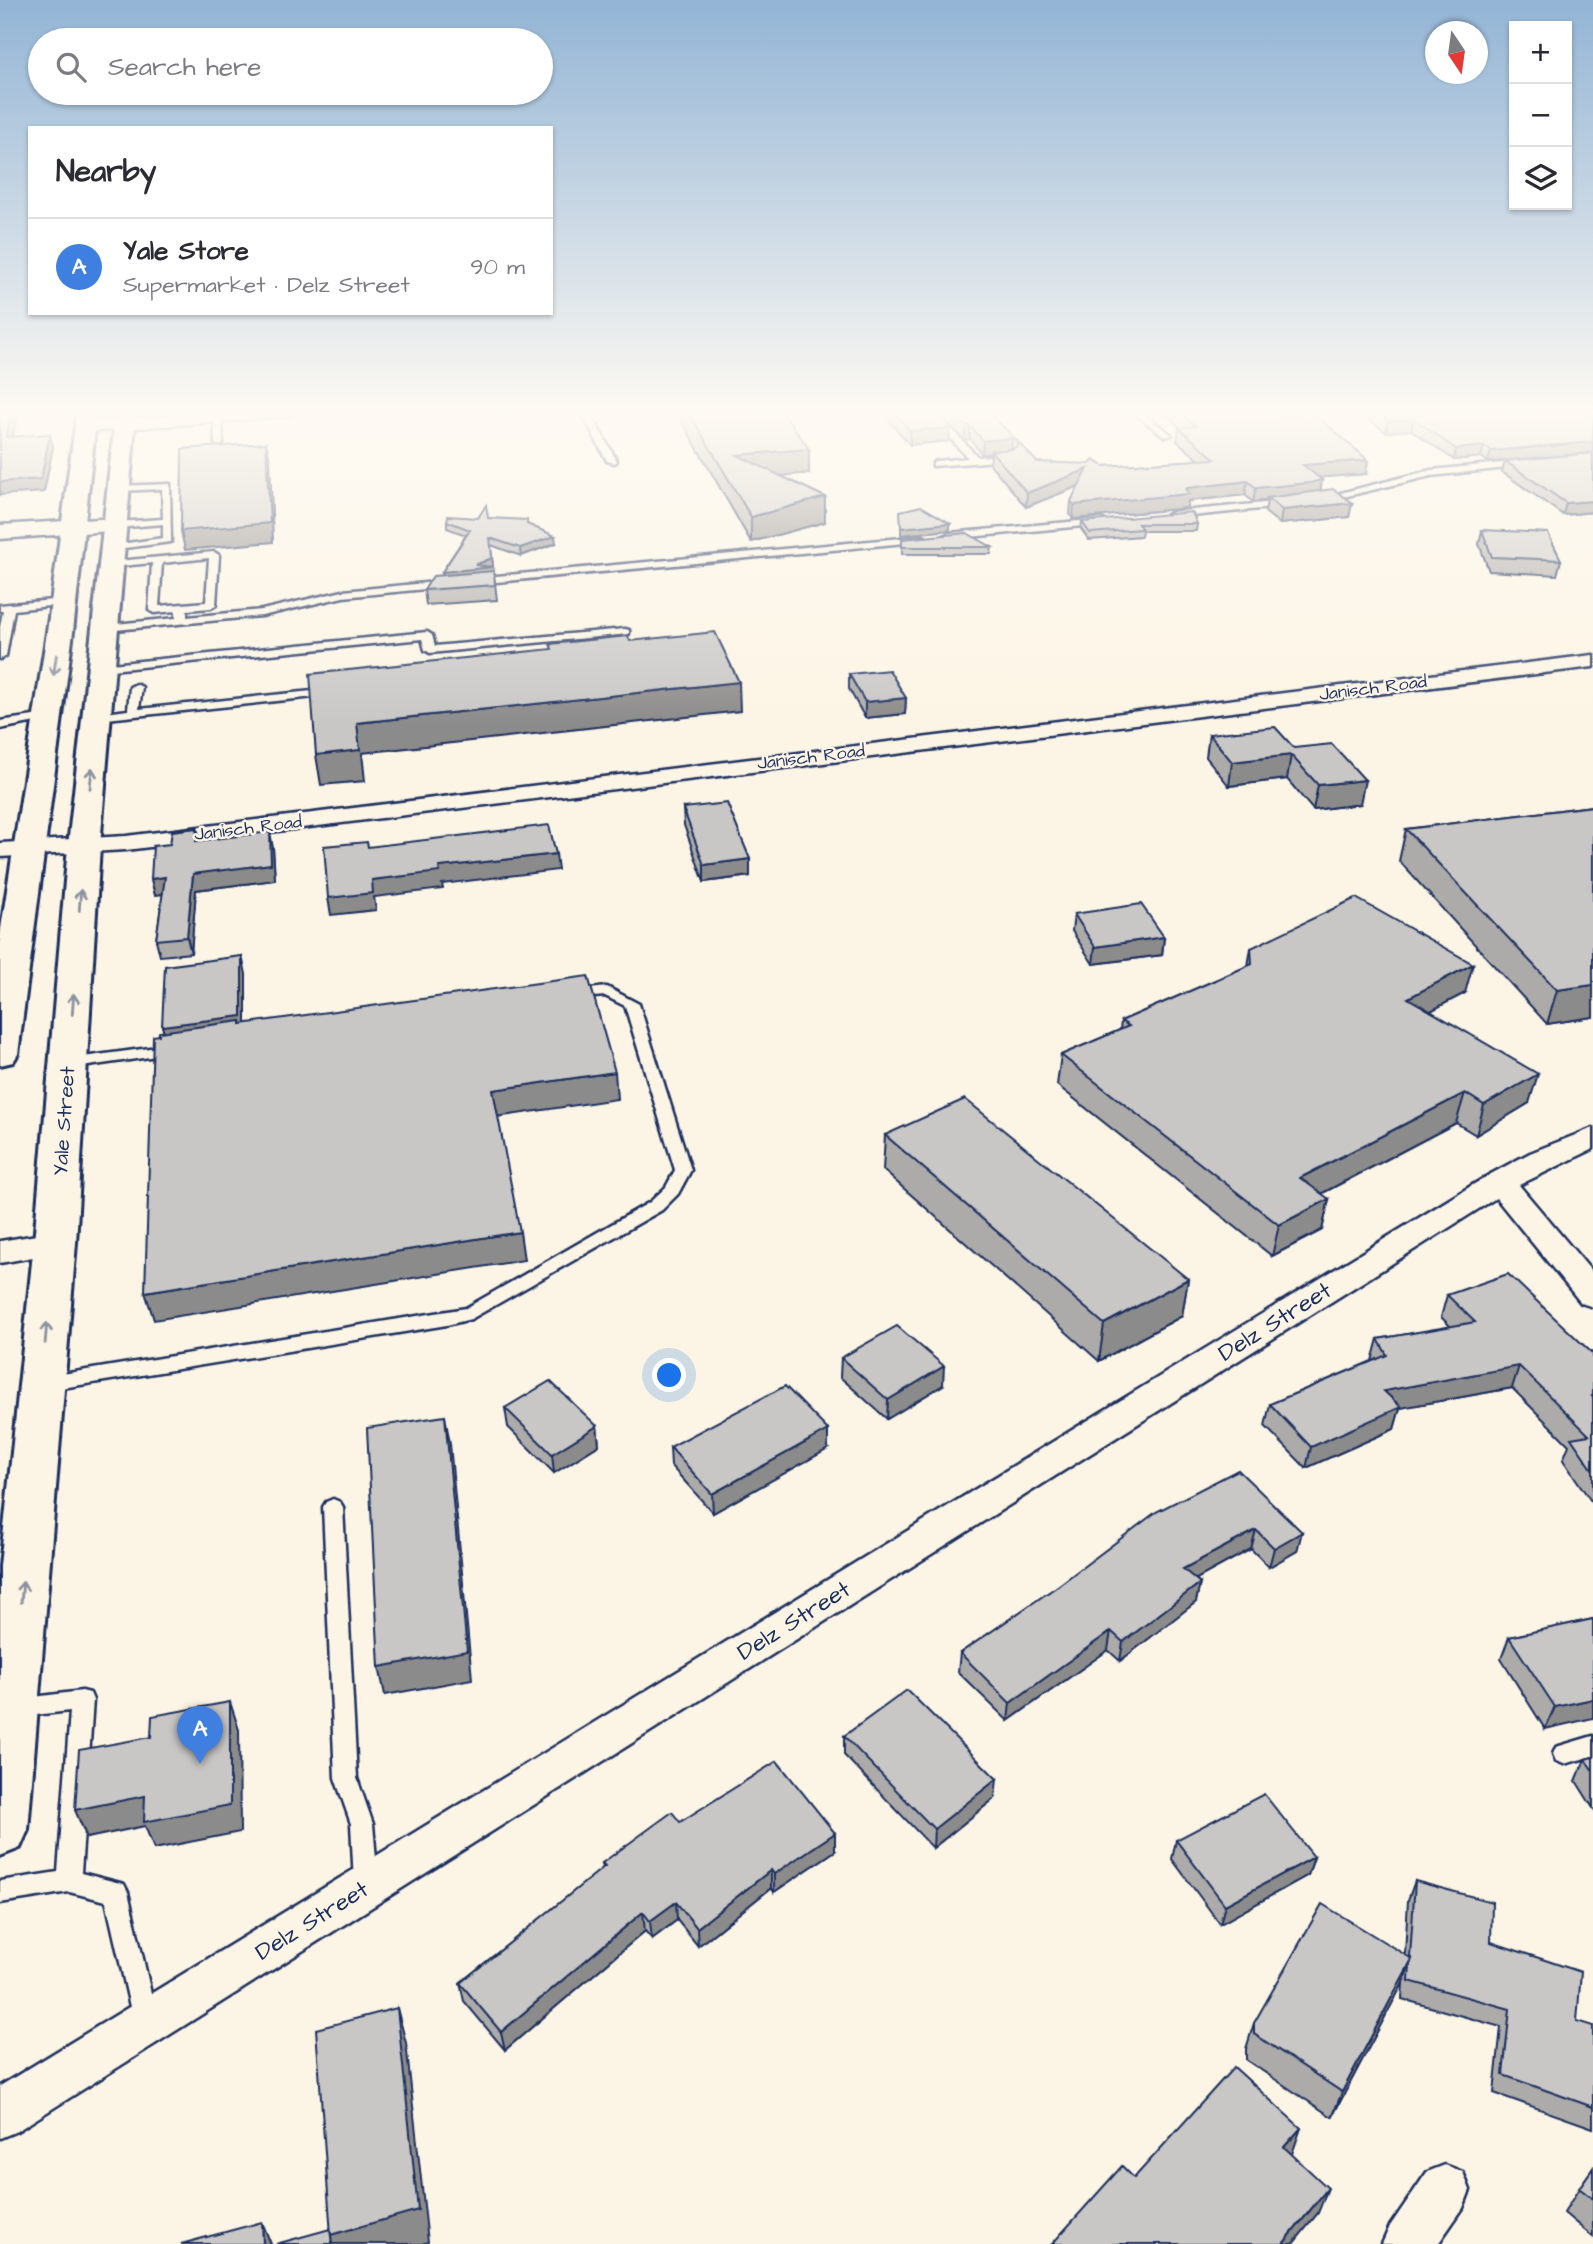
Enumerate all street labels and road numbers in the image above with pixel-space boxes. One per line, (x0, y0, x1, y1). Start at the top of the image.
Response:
street label: Janisch Road (1318, 669, 1428, 707)
street label: Janisch Road (756, 738, 866, 776)
street label: Janisch Road (193, 809, 303, 847)
street label: Yale Street (46, 1065, 82, 1177)
street label: Delz Street (1212, 1274, 1338, 1370)
street label: Delz Street (731, 1573, 857, 1669)
street label: Delz Street (249, 1873, 375, 1969)

